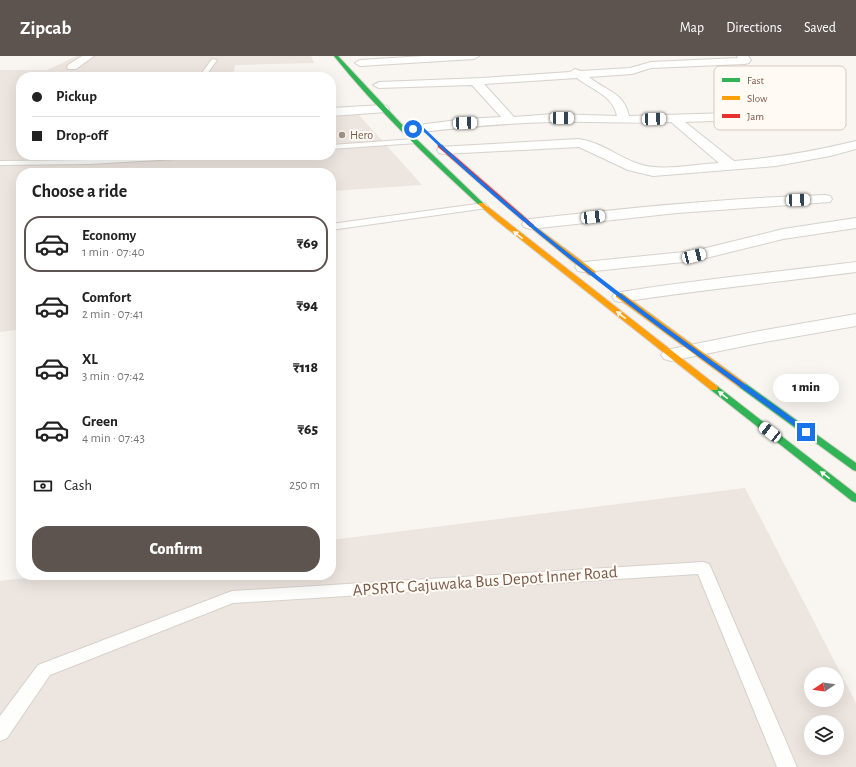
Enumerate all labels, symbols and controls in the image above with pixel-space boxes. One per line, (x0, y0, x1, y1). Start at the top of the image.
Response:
text: Zipcab (20, 19, 71, 38)
text: Map (680, 21, 704, 35)
text: Directions (726, 21, 782, 35)
text: Saved (804, 21, 836, 35)
legend (714, 66, 846, 130)
text: Fast (747, 75, 765, 86)
text: Pickup (56, 89, 97, 104)
text: Slow (747, 93, 768, 104)
text: Jam (747, 111, 764, 122)
car (550, 112, 574, 124)
car (642, 113, 666, 125)
car (453, 117, 477, 129)
route start (404, 120, 422, 138)
text: Drop-off (56, 128, 108, 143)
place label: Hero (350, 129, 373, 141)
marker: Hero (337, 130, 347, 140)
text: Choose a ride (32, 183, 127, 201)
car (786, 194, 810, 206)
car (580, 210, 606, 224)
icon: car (34, 226, 70, 262)
text: Economy (82, 228, 136, 243)
one-way arrow (513, 231, 524, 239)
text: ₹69 (297, 236, 318, 251)
text: 1 min · 07:40 (82, 246, 145, 259)
car (681, 247, 707, 265)
icon: car (34, 288, 70, 324)
text: Comfort (82, 290, 131, 305)
text: ₹94 (296, 298, 318, 313)
text: 2 min · 07:41 (82, 308, 144, 321)
one-way arrow (615, 311, 626, 319)
icon: car (34, 350, 70, 386)
text: XL (82, 352, 98, 367)
text: ₹118 (293, 360, 318, 375)
text: 3 min · 07:42 (82, 370, 144, 383)
callout: 1 min (773, 374, 839, 402)
text: 1 min (792, 381, 820, 394)
one-way arrow (717, 391, 728, 400)
icon: car (34, 412, 70, 448)
text: Green (82, 414, 118, 429)
car (757, 420, 783, 444)
text: ₹65 (298, 422, 318, 437)
route end (797, 423, 815, 441)
text: 4 min · 07:43 (82, 432, 145, 445)
one-way arrow (820, 471, 831, 480)
icon: cash (32, 475, 54, 497)
text: Cash (64, 478, 92, 493)
text: 250 m (289, 479, 320, 492)
button: Confirm (32, 526, 320, 572)
street label: APSRTC Gajuwaka Bus Depot Inner Road (352, 563, 618, 600)
north arrow (804, 667, 844, 707)
map controls (804, 667, 844, 755)
button: layers (804, 715, 844, 755)

